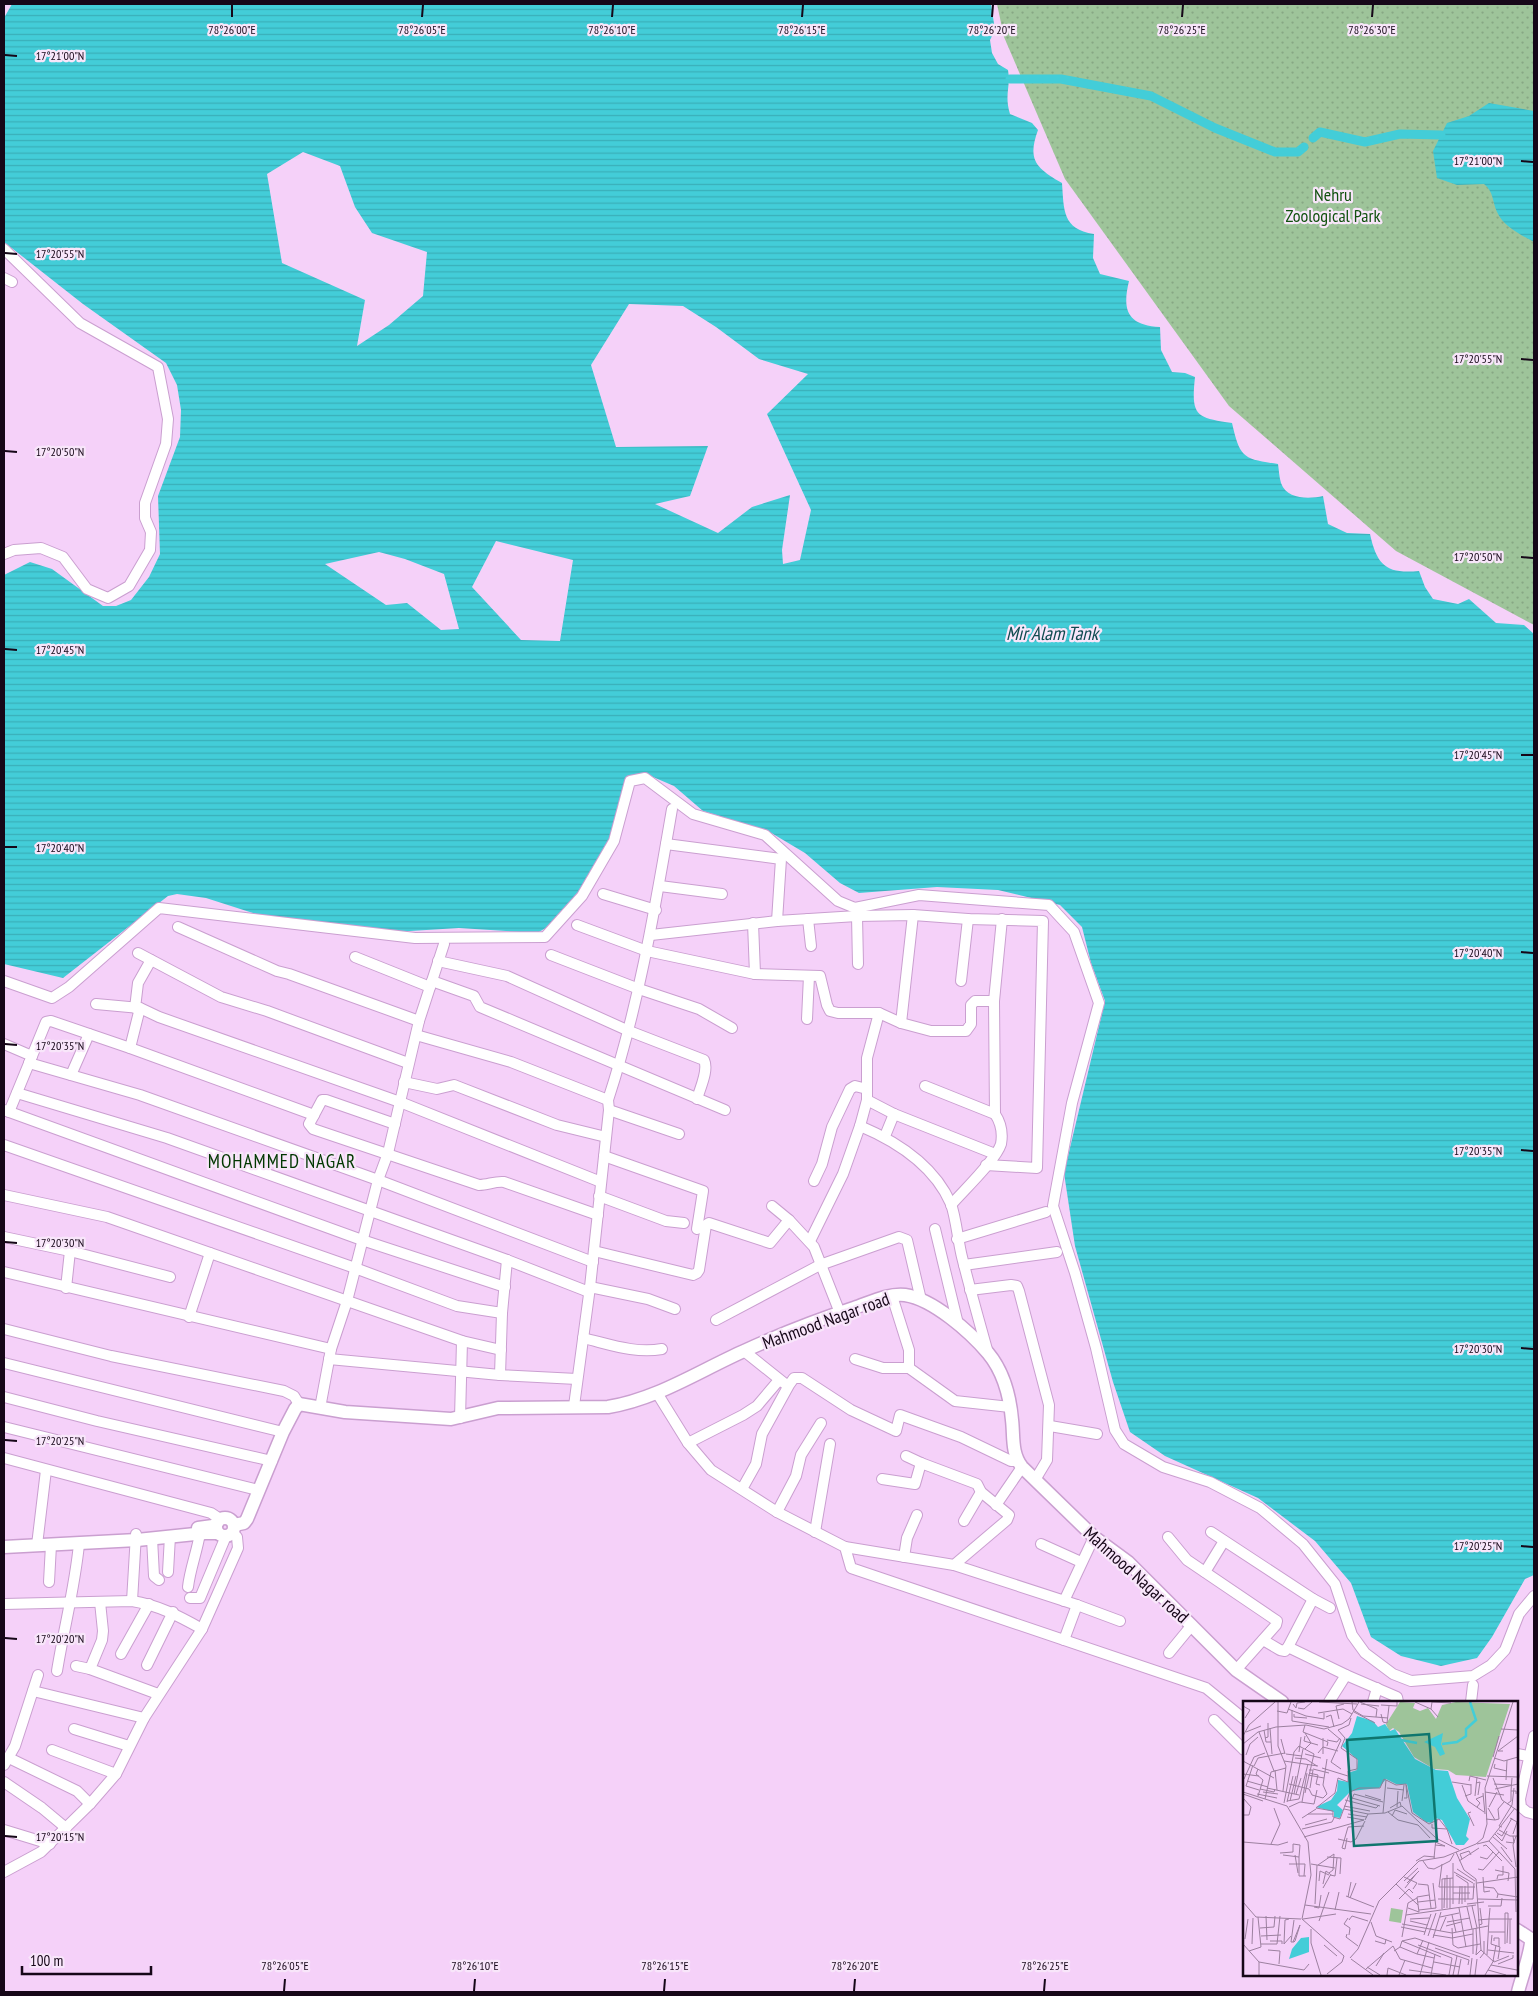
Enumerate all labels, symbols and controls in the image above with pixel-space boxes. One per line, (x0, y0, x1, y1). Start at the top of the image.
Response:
text: 78°26'00"E (208, 22, 256, 37)
text: 78°26'05"E (398, 22, 446, 37)
text: 78°26'10"E (588, 22, 636, 37)
text: 78°26'15"E (778, 22, 826, 37)
text: 78°26'20"E (968, 22, 1016, 37)
text: 78°26'25"E (1158, 22, 1206, 37)
text: 78°26'30"E (1348, 22, 1396, 37)
text: 17°21'00"N (36, 48, 84, 63)
text: 17°21'00"N (1454, 153, 1502, 168)
park label: Nehru Zoological Park (1286, 183, 1380, 227)
text: 17°20'55"N (36, 246, 84, 261)
text: 17°20'55"N (1454, 351, 1502, 366)
text: 17°20'50"N (36, 444, 84, 459)
text: 17°20'50"N (1454, 549, 1502, 564)
water label: Mir Alam Tank (1006, 621, 1101, 645)
text: 17°20'45"N (36, 642, 84, 657)
text: 17°20'45"N (1454, 747, 1502, 762)
text: 17°20'40"N (36, 840, 84, 855)
text: 17°20'40"N (1454, 945, 1502, 960)
text: 17°20'35"N (36, 1038, 84, 1053)
text: 17°20'35"N (1454, 1143, 1502, 1158)
district label: MOHAMMED NAGAR (208, 1149, 356, 1173)
text: 17°20'30"N (36, 1235, 84, 1250)
street label: Mahmood Nagar road (759, 1287, 893, 1354)
text: 17°20'30"N (1454, 1341, 1502, 1356)
text: 17°20'25"N (36, 1433, 84, 1448)
street label: Mahmood Nagar road (1079, 1521, 1194, 1628)
text: 17°20'25"N (1454, 1538, 1502, 1553)
text: 17°20'20"N (36, 1631, 84, 1646)
inset map (1243, 1701, 1518, 1976)
text: 17°20'15"N (36, 1829, 84, 1844)
scale bar (22, 1944, 151, 1976)
text: 100 m (30, 1951, 63, 1970)
text: 78°26'05"E (261, 1958, 309, 1973)
text: 78°26'10"E (451, 1958, 499, 1973)
text: 78°26'15"E (641, 1958, 689, 1973)
text: 78°26'20"E (831, 1958, 879, 1973)
text: 78°26'25"E (1021, 1958, 1069, 1973)

